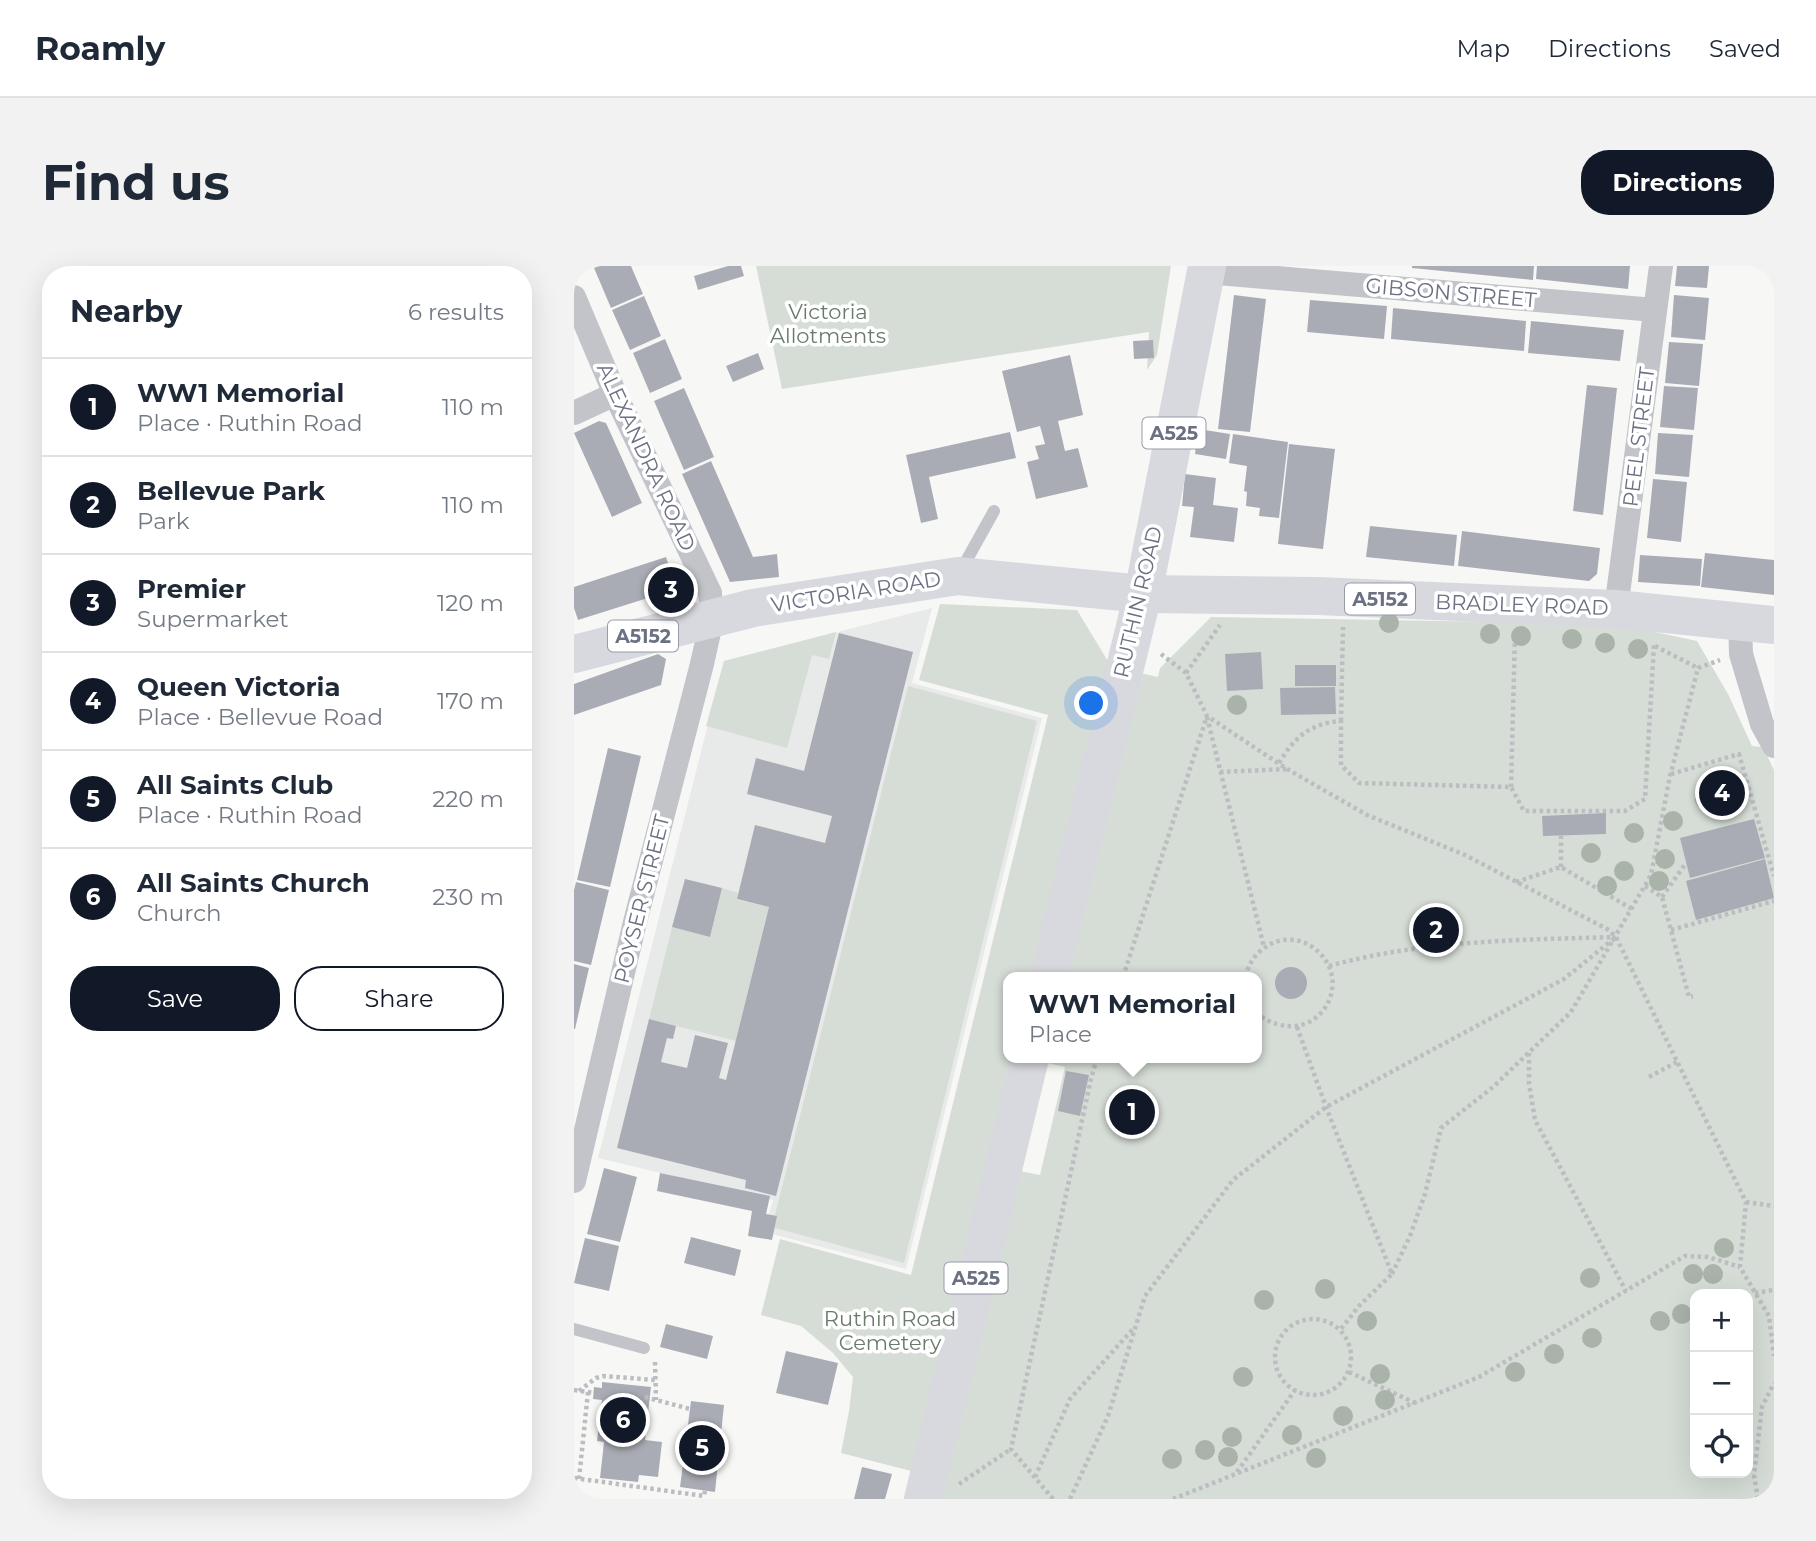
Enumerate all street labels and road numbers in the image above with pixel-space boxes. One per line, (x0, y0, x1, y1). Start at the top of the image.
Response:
street label: GIBSON STREET (1364, 273, 1538, 312)
street label: ALEXANDRA ROAD (592, 359, 701, 555)
street label: PEEL STREET (1618, 365, 1659, 508)
road number: A525 (1142, 418, 1206, 448)
street label: RUTHIN ROAD (1108, 524, 1167, 680)
street label: VICTORIA ROAD (769, 566, 943, 617)
road number: A5152 (1345, 584, 1415, 614)
street label: BRADLEY ROAD (1435, 589, 1609, 620)
road number: A5152 (608, 620, 678, 652)
street label: POYSER STREET (608, 812, 675, 986)
road number: A525 (944, 1262, 1008, 1294)

